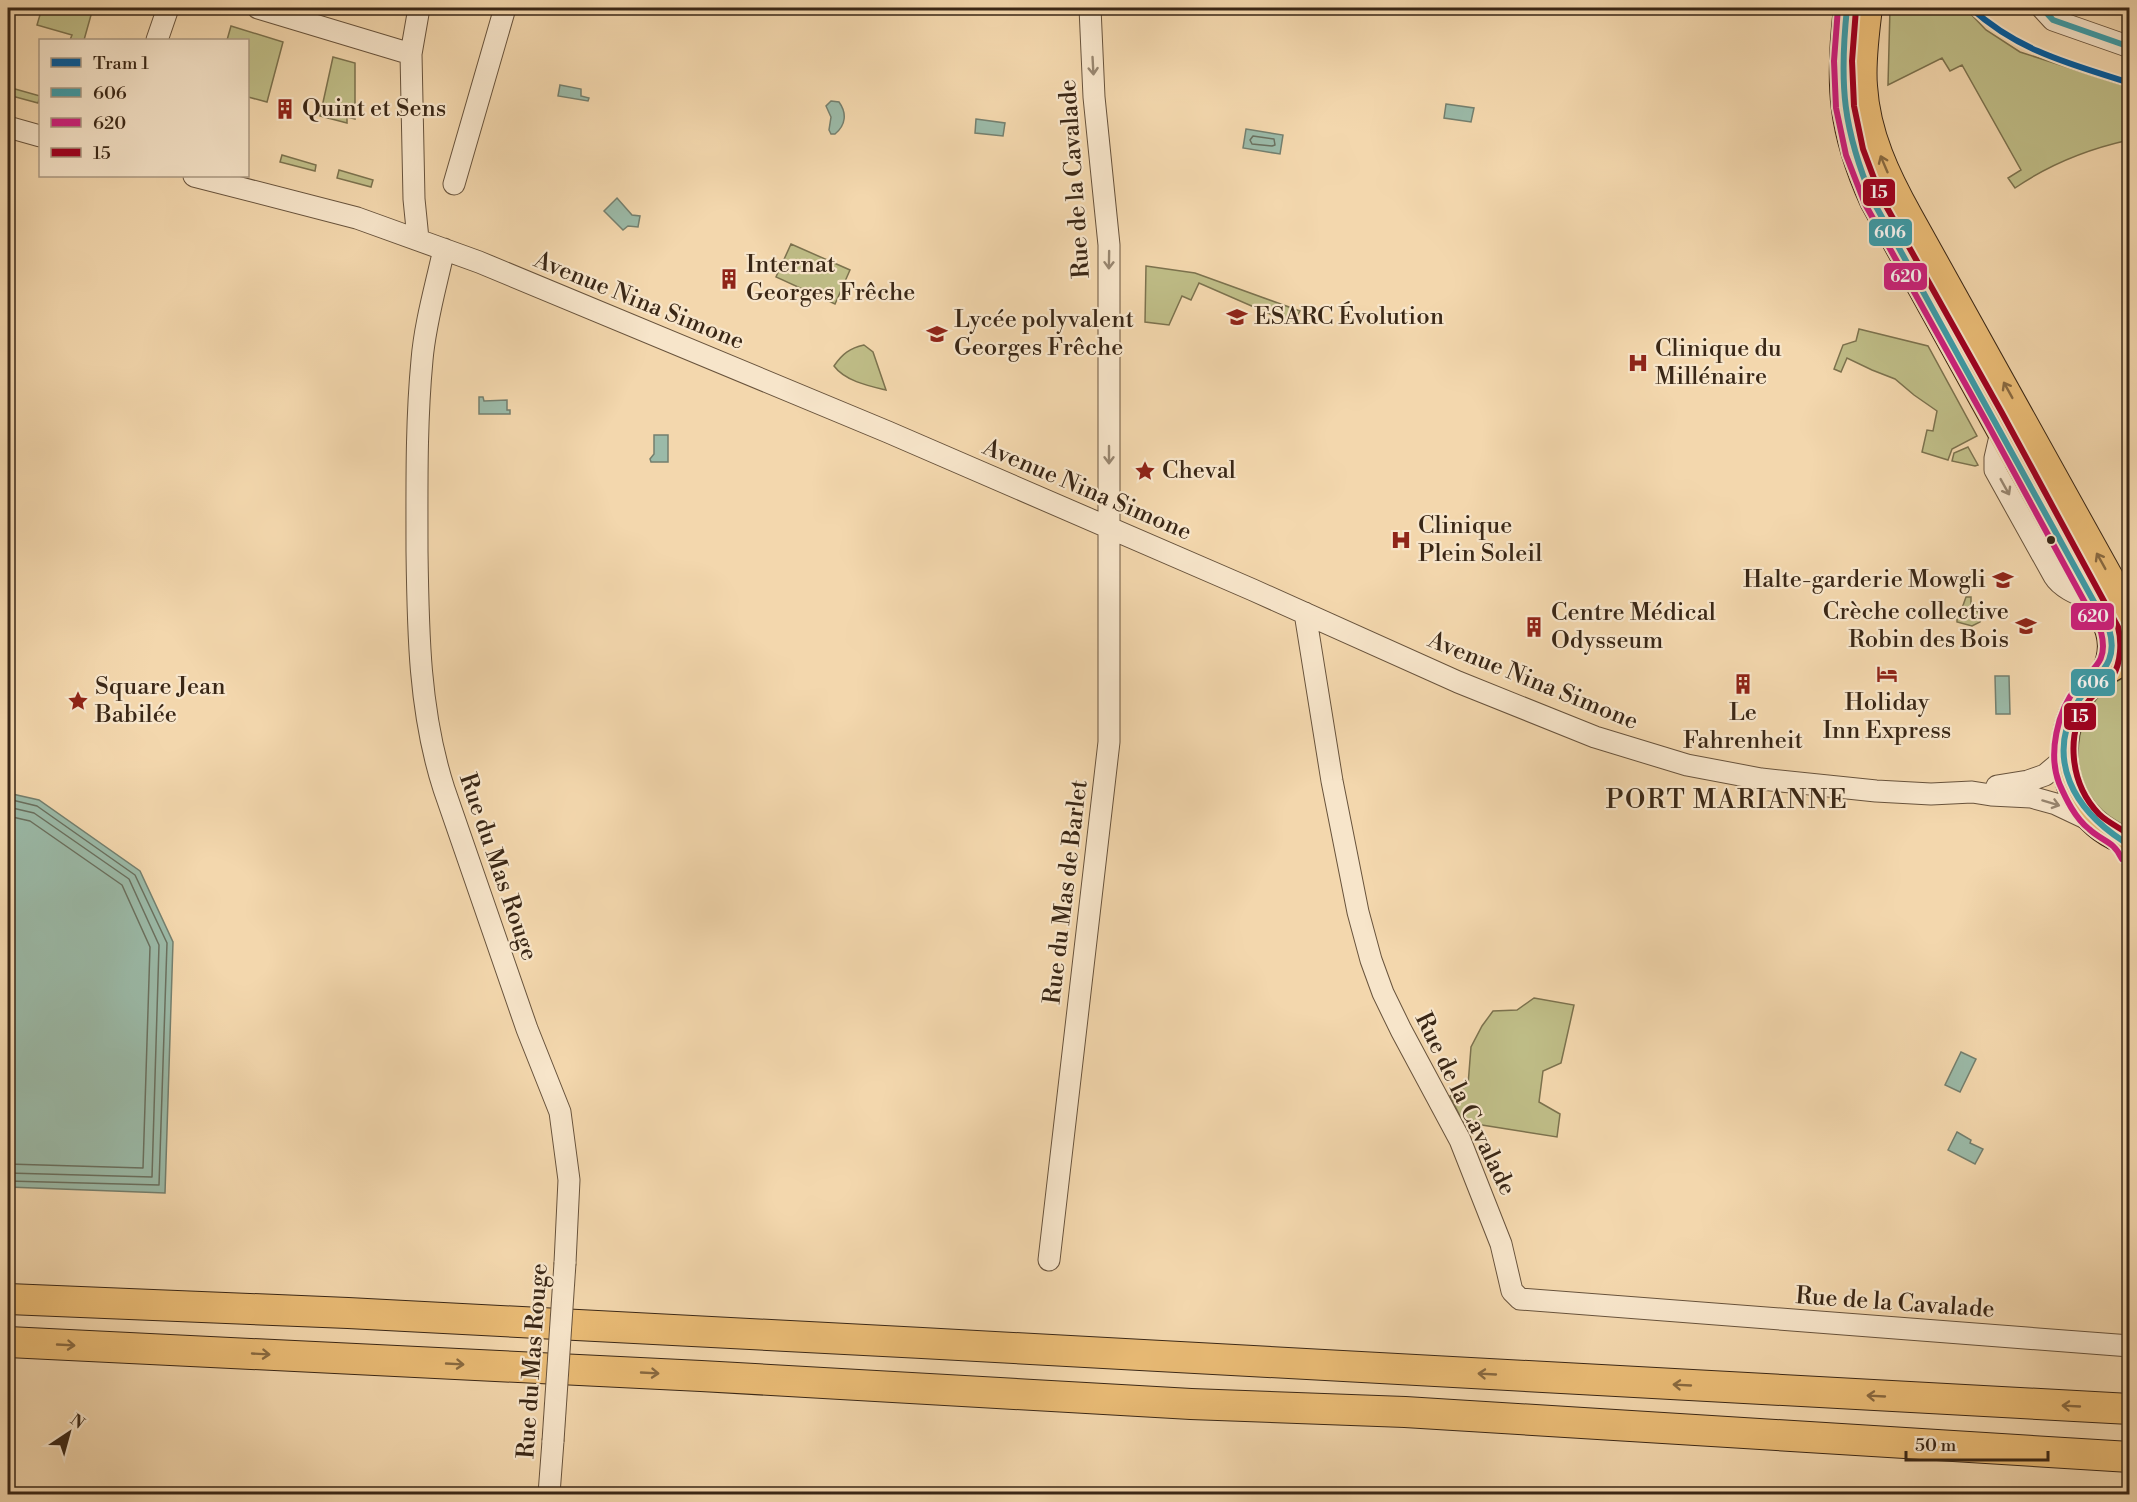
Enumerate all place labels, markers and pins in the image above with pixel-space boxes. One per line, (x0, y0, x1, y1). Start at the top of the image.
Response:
place label: Quint et Sens (302, 94, 446, 124)
building icon: Quint et Sens (273, 97, 297, 121)
place label: Internat Georges Frêche (746, 250, 915, 308)
building icon: Internat Georges Frêche (717, 267, 741, 291)
place label: ESARC Évolution (1254, 301, 1444, 332)
place label: Lycée polyvalent Georges Frêche (954, 305, 1134, 363)
school or university icon: ESARC Évolution (1225, 305, 1249, 329)
school or university icon: Lycée polyvalent Georges Frêche (925, 322, 949, 346)
place label: Clinique du Millénaire (1655, 334, 1782, 392)
hospital icon: Clinique du Millénaire (1626, 351, 1650, 375)
place label: Cheval (1162, 456, 1236, 486)
place icon: Cheval (1133, 459, 1157, 483)
place label: Clinique Plein Soleil (1418, 511, 1542, 569)
hospital icon: Clinique Plein Soleil (1389, 528, 1413, 552)
unlabelled marker (2045, 534, 2057, 546)
place label: Halte-garderie Mowgli (1743, 565, 1986, 595)
school or university icon: Halte-garderie Mowgli (1991, 568, 2015, 592)
place label: Crèche collective Robin des Bois (1823, 597, 2009, 655)
place label: Centre Médical Odysseum (1551, 598, 1716, 656)
school or university icon: Crèche collective Robin des Bois (2014, 614, 2038, 638)
building icon: Centre Médical Odysseum (1522, 615, 1546, 639)
hotel icon: Holiday Inn Express (1875, 662, 1899, 686)
place label: Square Jean Babilée (94, 672, 226, 730)
building icon: Le Fahrenheit (1731, 672, 1755, 696)
place label: Holiday Inn Express (1823, 688, 1951, 746)
place icon: Square Jean Babilée (66, 689, 90, 713)
place label: Le Fahrenheit (1683, 698, 1803, 756)

